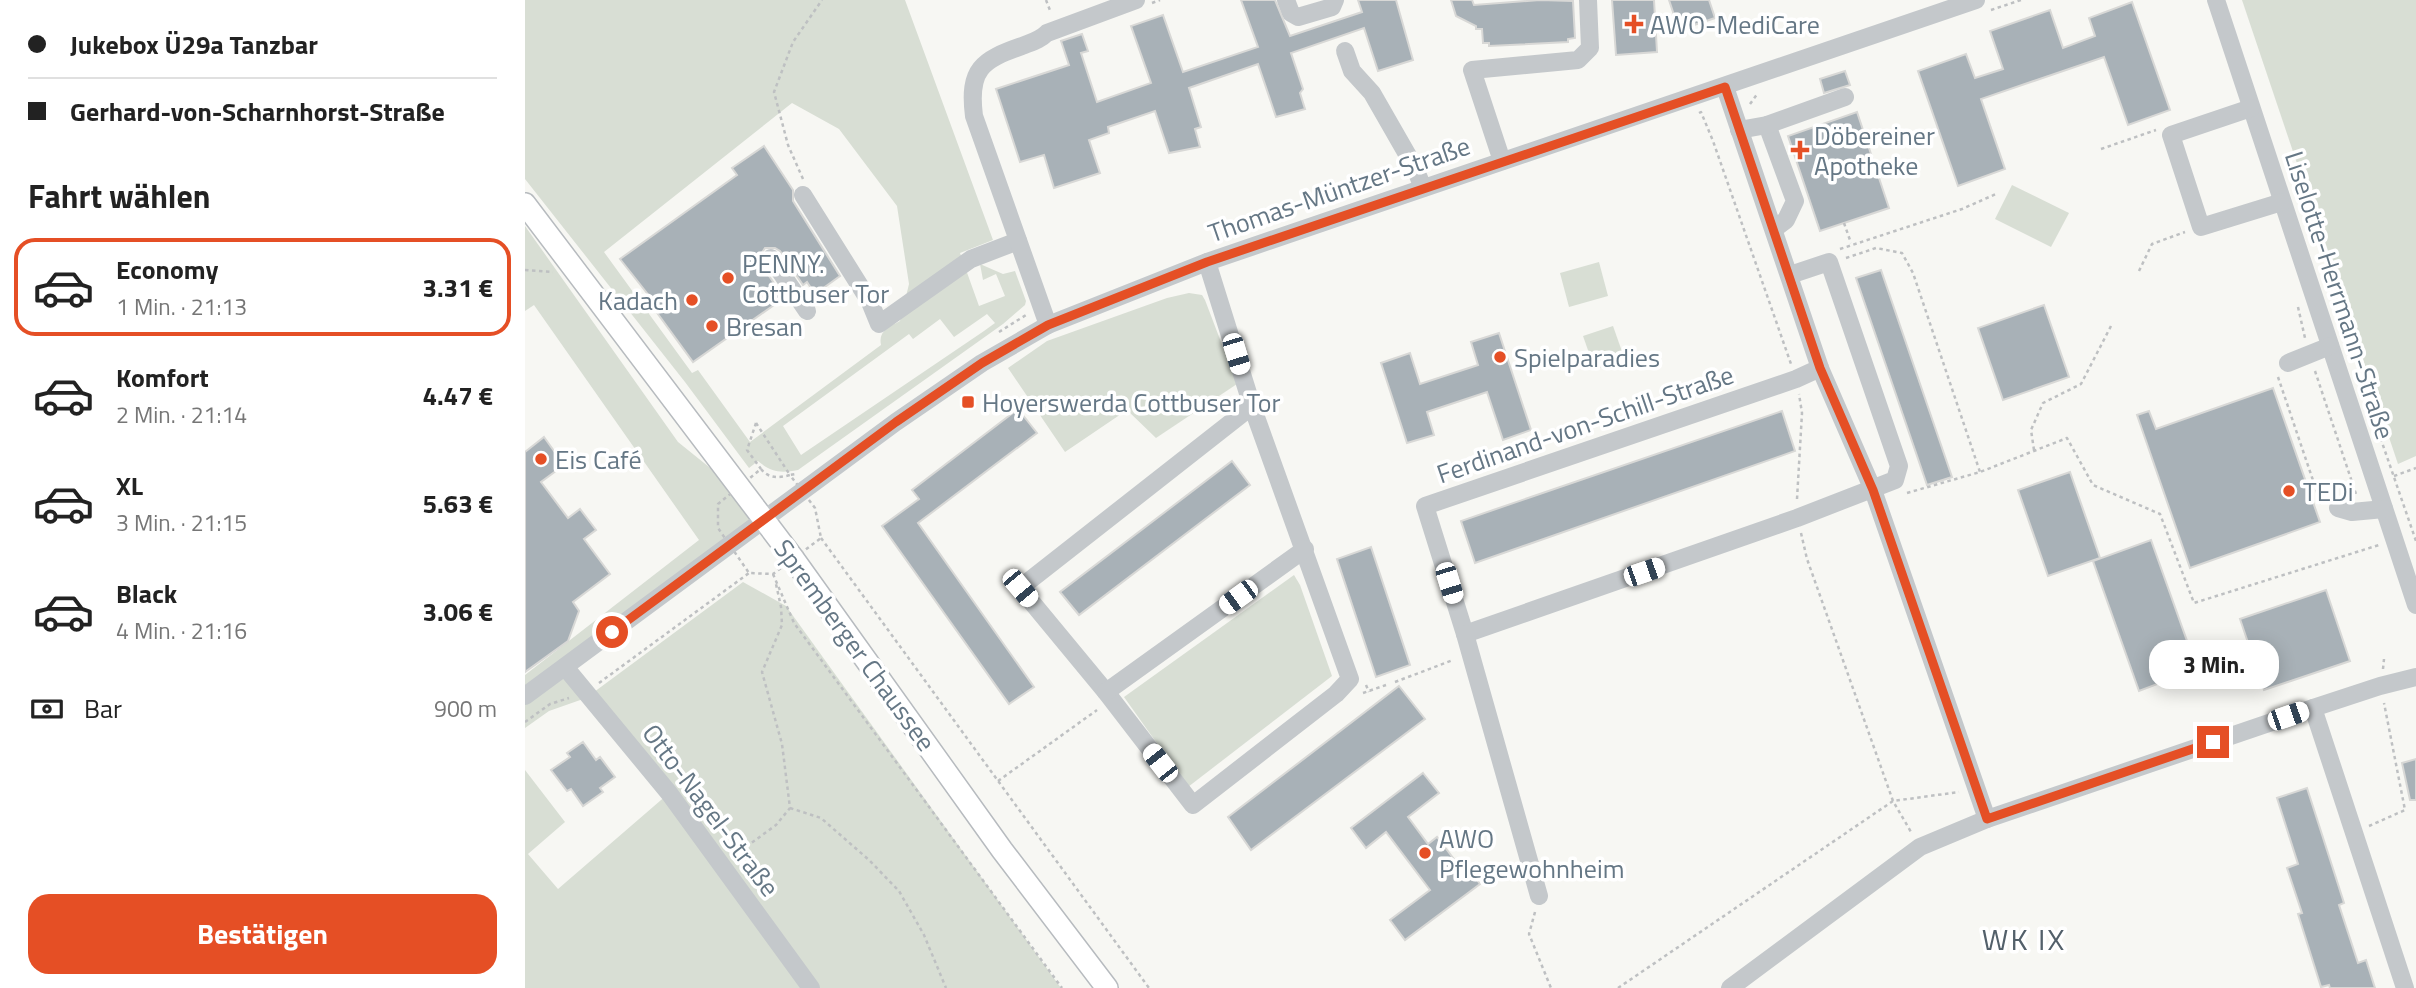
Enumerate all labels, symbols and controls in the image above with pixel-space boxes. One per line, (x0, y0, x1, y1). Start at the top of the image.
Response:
place label: AWO-MediCare (1650, 5, 1820, 44)
marker: AWO-MediCare (1624, 14, 1644, 34)
text: Jukebox Ü29a Tanzbar (70, 25, 318, 64)
text: Gerhard-von-Scharnhorst-Straße (70, 92, 445, 131)
place label: Döbereiner Apotheke (1814, 116, 1935, 185)
street label: Thomas-Müntzer-Straße (1203, 126, 1475, 252)
marker: Döbereiner Apotheke (1792, 142, 1808, 158)
street label: Liselotte-Herrmann-Straße (2275, 146, 2405, 444)
text: Fahrt wählen (28, 172, 211, 220)
place label: PENNY. Cottbuser Tor (742, 244, 889, 313)
text: Economy (116, 250, 218, 289)
icon: car (32, 256, 95, 319)
text: 3.31 € (422, 268, 493, 307)
marker: PENNY. Cottbuser Tor (720, 270, 736, 286)
place label: Kadach (598, 281, 678, 320)
text: 1 Min. · 21:13 (116, 289, 247, 324)
marker: Kadach (684, 292, 700, 308)
place label: Bresan (726, 307, 803, 346)
marker: Bresan (704, 318, 720, 334)
car (1220, 331, 1253, 377)
place label: Spielparadies (1514, 338, 1660, 377)
marker: Spielparadies (1492, 349, 1508, 365)
street label: Ferdinand-von-Schill-Straße (1431, 355, 1739, 493)
text: Komfort (116, 358, 209, 397)
icon: car (32, 364, 95, 427)
text: 4.47 € (422, 376, 493, 415)
place label: Hoyerswerda Cottbuser Tor (982, 383, 1281, 422)
marker: Hoyerswerda Cottbuser Tor (960, 394, 976, 410)
text: 2 Min. · 21:14 (116, 397, 247, 432)
place label: Eis Café (555, 440, 642, 479)
marker: Eis Café (533, 451, 549, 467)
text: XL (116, 466, 143, 505)
icon: car (32, 472, 95, 535)
place label: TEDi (2303, 472, 2354, 511)
marker: TEDi (2281, 483, 2297, 499)
text: 5.63 € (422, 484, 493, 523)
text: 3 Min. · 21:15 (116, 505, 247, 540)
street label: Spremberger Chaussee (765, 531, 945, 759)
car (1621, 555, 1668, 589)
car (1433, 560, 1466, 606)
car (999, 565, 1042, 611)
text: Black (116, 574, 177, 613)
car (1215, 576, 1262, 618)
icon: car (32, 580, 95, 643)
text: 3.06 € (422, 592, 493, 631)
text: 4 Min. · 21:16 (116, 613, 247, 648)
route start (596, 616, 628, 648)
callout: 3 Min. (2148, 640, 2278, 690)
text: 3 Min. (2183, 647, 2245, 682)
text: Bar (84, 689, 122, 728)
icon: cash (28, 690, 66, 728)
text: 900 m (434, 691, 497, 726)
car (2265, 699, 2312, 733)
street label: Otto-Nagel-Straße (633, 715, 789, 905)
route end (2197, 726, 2229, 758)
car (1139, 740, 1182, 786)
place label: AWO Pflegewohnheim (1439, 819, 1624, 888)
marker: AWO Pflegewohnheim (1417, 845, 1433, 861)
button: Bestätigen (28, 894, 497, 974)
district label: WK IX (1982, 916, 2066, 962)

